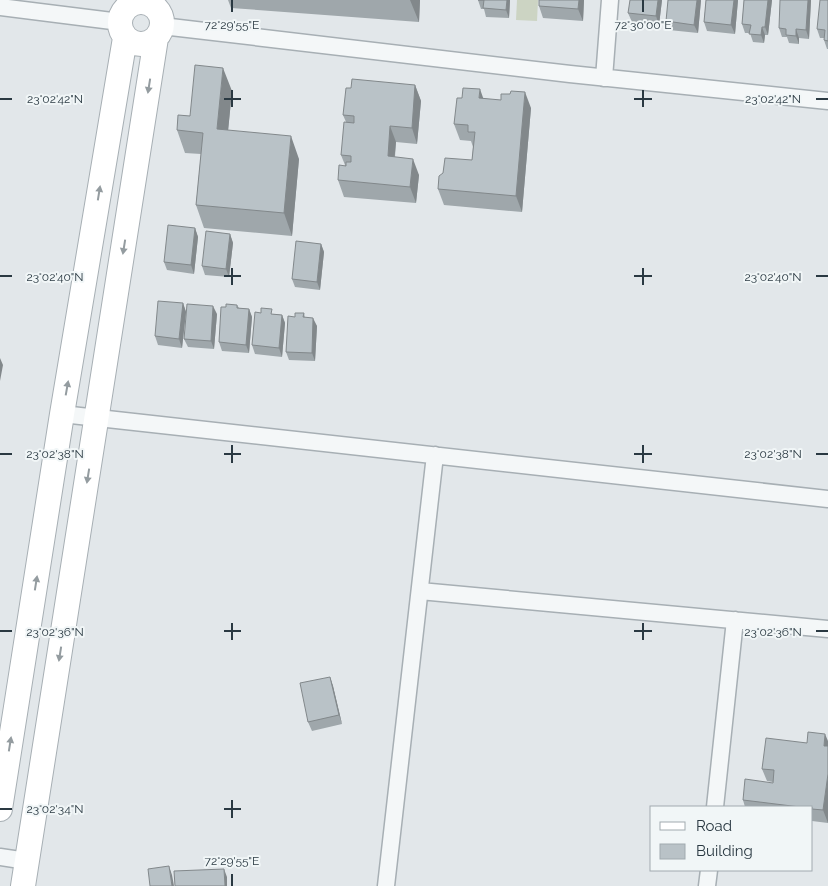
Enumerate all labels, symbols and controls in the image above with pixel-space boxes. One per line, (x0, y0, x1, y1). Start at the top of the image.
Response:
text: 72°29'55"E (205, 18, 259, 32)
text: 72°30'00"E (615, 18, 671, 32)
one-way arrow (144, 79, 152, 95)
text: 23°02'42"N (27, 92, 83, 106)
text: 23°02'42"N (745, 92, 801, 106)
one-way arrow (96, 185, 104, 201)
one-way arrow (120, 239, 128, 255)
text: 23°02'40"N (26, 270, 84, 284)
text: 23°02'40"N (744, 270, 802, 284)
one-way arrow (63, 380, 71, 396)
text: 23°02'38"N (26, 447, 84, 461)
text: 23°02'38"N (744, 447, 802, 461)
one-way arrow (84, 469, 92, 485)
one-way arrow (32, 575, 40, 591)
text: 23°02'36"N (26, 625, 84, 639)
text: 23°02'36"N (744, 625, 802, 639)
one-way arrow (56, 647, 64, 663)
one-way arrow (7, 735, 15, 751)
text: 23°02'34"N (27, 802, 83, 816)
legend (650, 806, 813, 871)
text: Road (696, 817, 732, 835)
text: Building (696, 842, 753, 860)
text: 72°29'55"E (205, 854, 259, 868)

